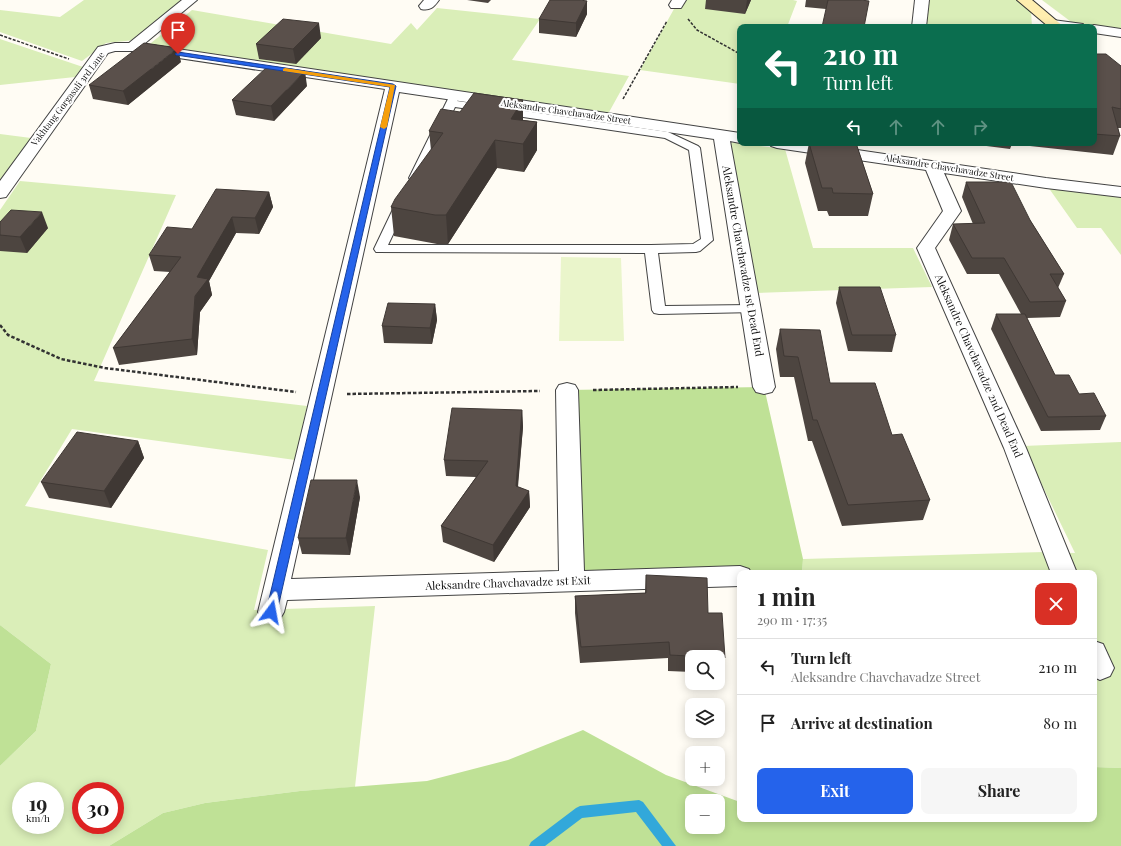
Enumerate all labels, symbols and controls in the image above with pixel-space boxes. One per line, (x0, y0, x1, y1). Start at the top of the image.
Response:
pin (161, 13, 195, 54)
icon: arrive (167, 19, 189, 41)
text: 210 m (823, 35, 898, 72)
icon: left (757, 40, 809, 92)
street label: Vakhtang Gorgasali 3rd Lane (27, 49, 107, 149)
text: Turn left (823, 71, 893, 95)
street label: Aleksandre Chavchavadze Street (499, 96, 633, 126)
icon: left (843, 116, 865, 138)
icon: ahead (885, 116, 907, 138)
icon: ahead (927, 116, 949, 138)
icon: right (969, 116, 991, 138)
street label: Aleksandre Chavchavadze Street (883, 151, 1016, 183)
street label: Aleksandre Chavchavadze 1st Dead End (719, 163, 768, 358)
street label: Aleksandre Chavchavadze 2nd Dead End (932, 271, 1027, 460)
street label: Aleksandre Chavchavadze 1st Exit (424, 572, 591, 593)
text: 1 min (757, 580, 816, 612)
button: close (1035, 583, 1077, 625)
position arrow (250, 591, 292, 633)
text: 290 m · 17:35 (757, 611, 827, 628)
text: Turn left (791, 648, 852, 668)
map controls (685, 650, 725, 834)
button: search (685, 650, 725, 690)
icon: left (757, 656, 779, 678)
text: 210 m (1038, 657, 1077, 677)
text: Aleksandre Chavchavadze Street (791, 668, 980, 685)
button: layers (685, 698, 725, 738)
icon: arrive (757, 712, 779, 734)
text: Arrive at destination (791, 713, 933, 733)
text: 80 m (1043, 713, 1077, 733)
button: + (685, 746, 725, 786)
button: Exit (757, 768, 913, 814)
button: Share (921, 768, 1077, 814)
speed limit sign: 30 (72, 782, 124, 834)
text: 19 (29, 789, 47, 816)
button: − (685, 794, 725, 834)
text: km/h (26, 811, 50, 825)

